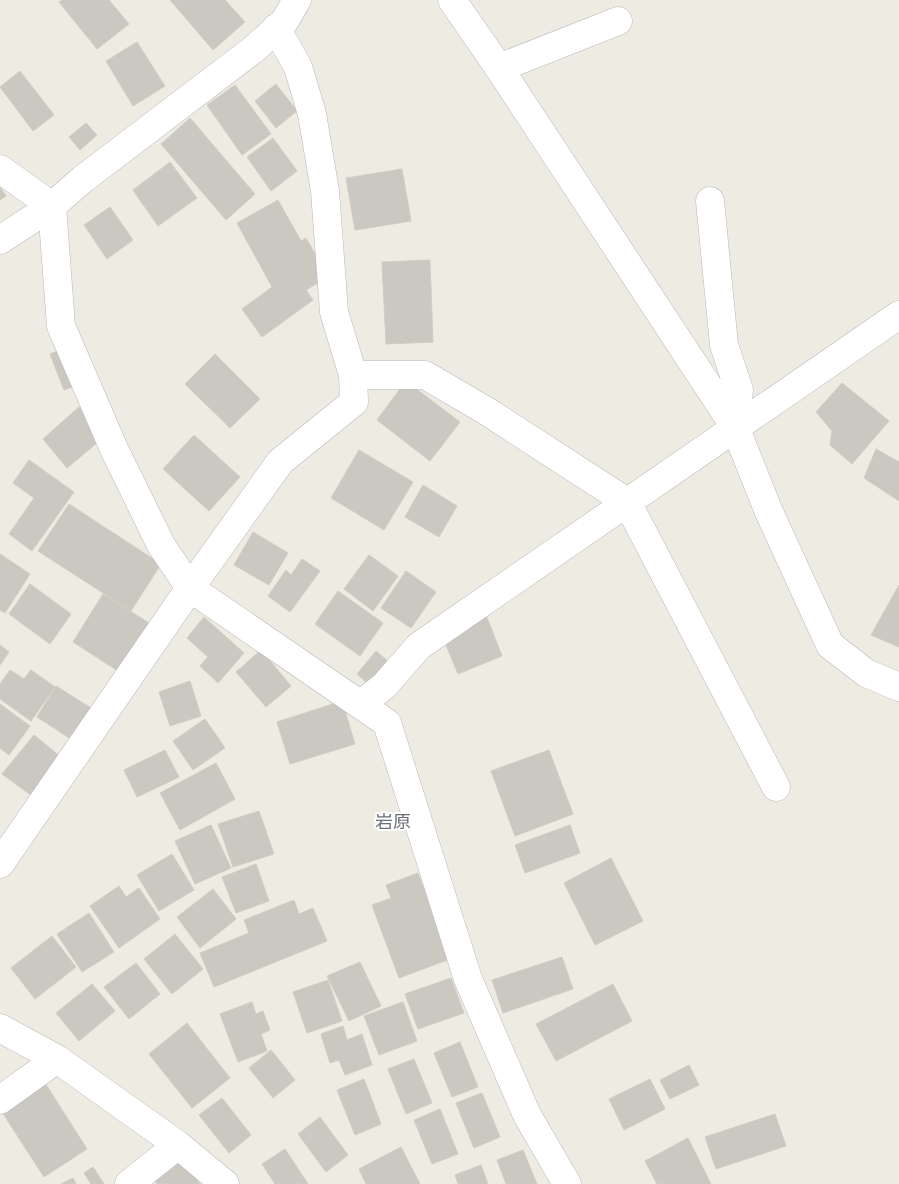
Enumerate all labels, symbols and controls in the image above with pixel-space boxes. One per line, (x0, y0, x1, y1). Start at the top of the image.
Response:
district label: 岩原 (375, 809, 411, 834)

